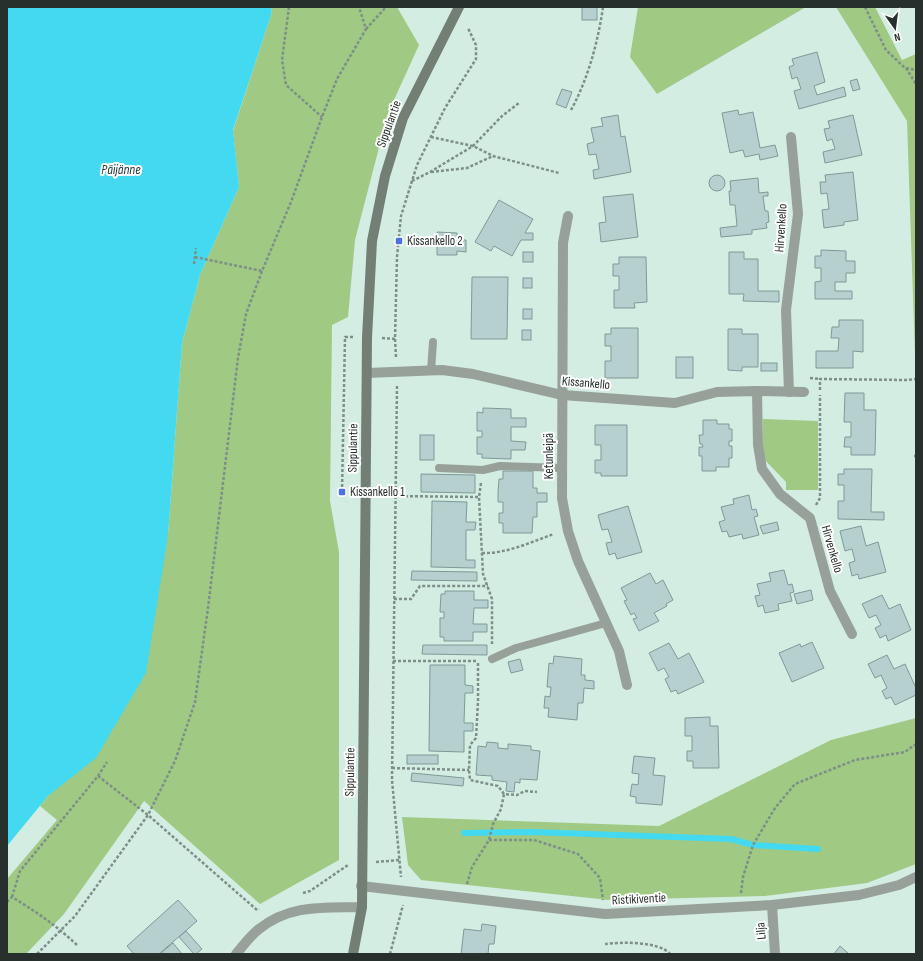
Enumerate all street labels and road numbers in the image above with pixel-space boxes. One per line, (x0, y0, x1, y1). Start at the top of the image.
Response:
street label: Sippulantie (373, 98, 405, 150)
street label: Hirvenkello (771, 203, 791, 253)
street label: Kissankello (561, 373, 611, 393)
street label: Sippulantie (345, 423, 361, 473)
street label: Ketunleipä (541, 433, 557, 479)
street label: Hirvenkello (818, 523, 846, 575)
street label: Sippulantie (342, 747, 358, 797)
street label: Ristikiventie (611, 890, 667, 908)
street label: Lilja (752, 922, 770, 940)

